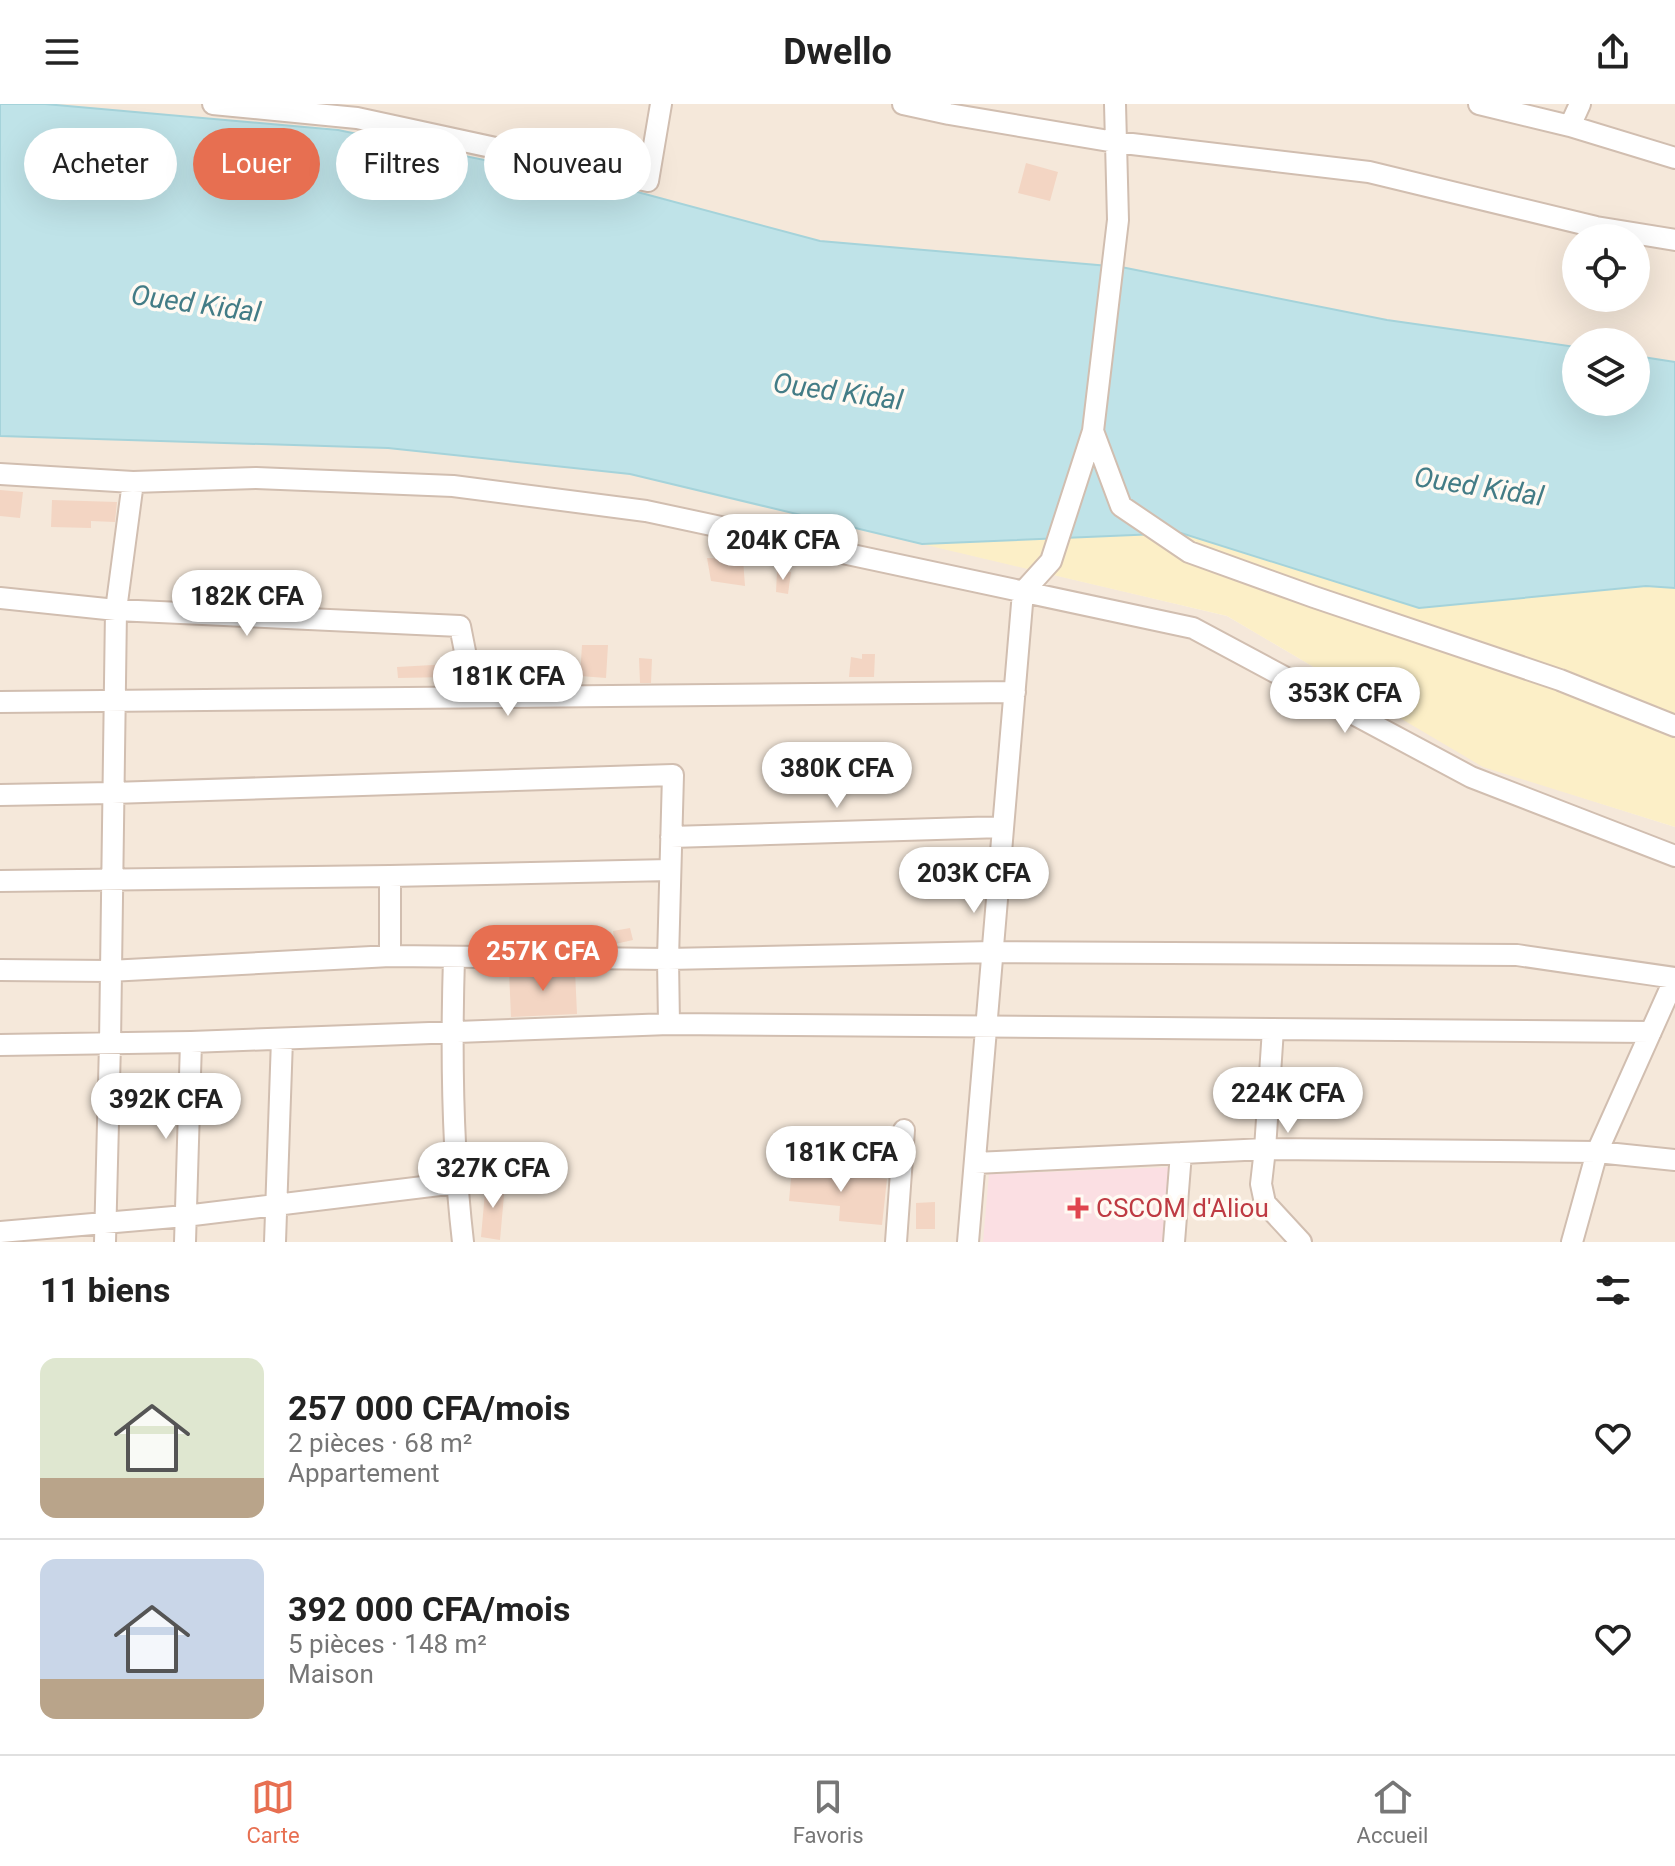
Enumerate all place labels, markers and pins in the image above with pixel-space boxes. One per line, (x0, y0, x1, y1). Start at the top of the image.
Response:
pin: 204K CFA (700, 514, 866, 582)
pin: 182K CFA (164, 570, 330, 638)
pin: 181K CFA (425, 650, 591, 718)
pin: 353K CFA (1262, 667, 1428, 735)
pin: 380K CFA (754, 742, 920, 810)
pin: 203K CFA (891, 847, 1057, 915)
pin: 257K CFA (460, 925, 626, 993)
pin: 224K CFA (1205, 1067, 1371, 1135)
pin: 392K CFA (83, 1073, 249, 1141)
pin: 181K CFA (758, 1126, 924, 1194)
pin: 327K CFA (410, 1142, 576, 1210)
place label: CSCOM d'Aliou (1096, 1193, 1269, 1223)
marker: CSCOM d'Aliou (1067, 1197, 1089, 1219)

